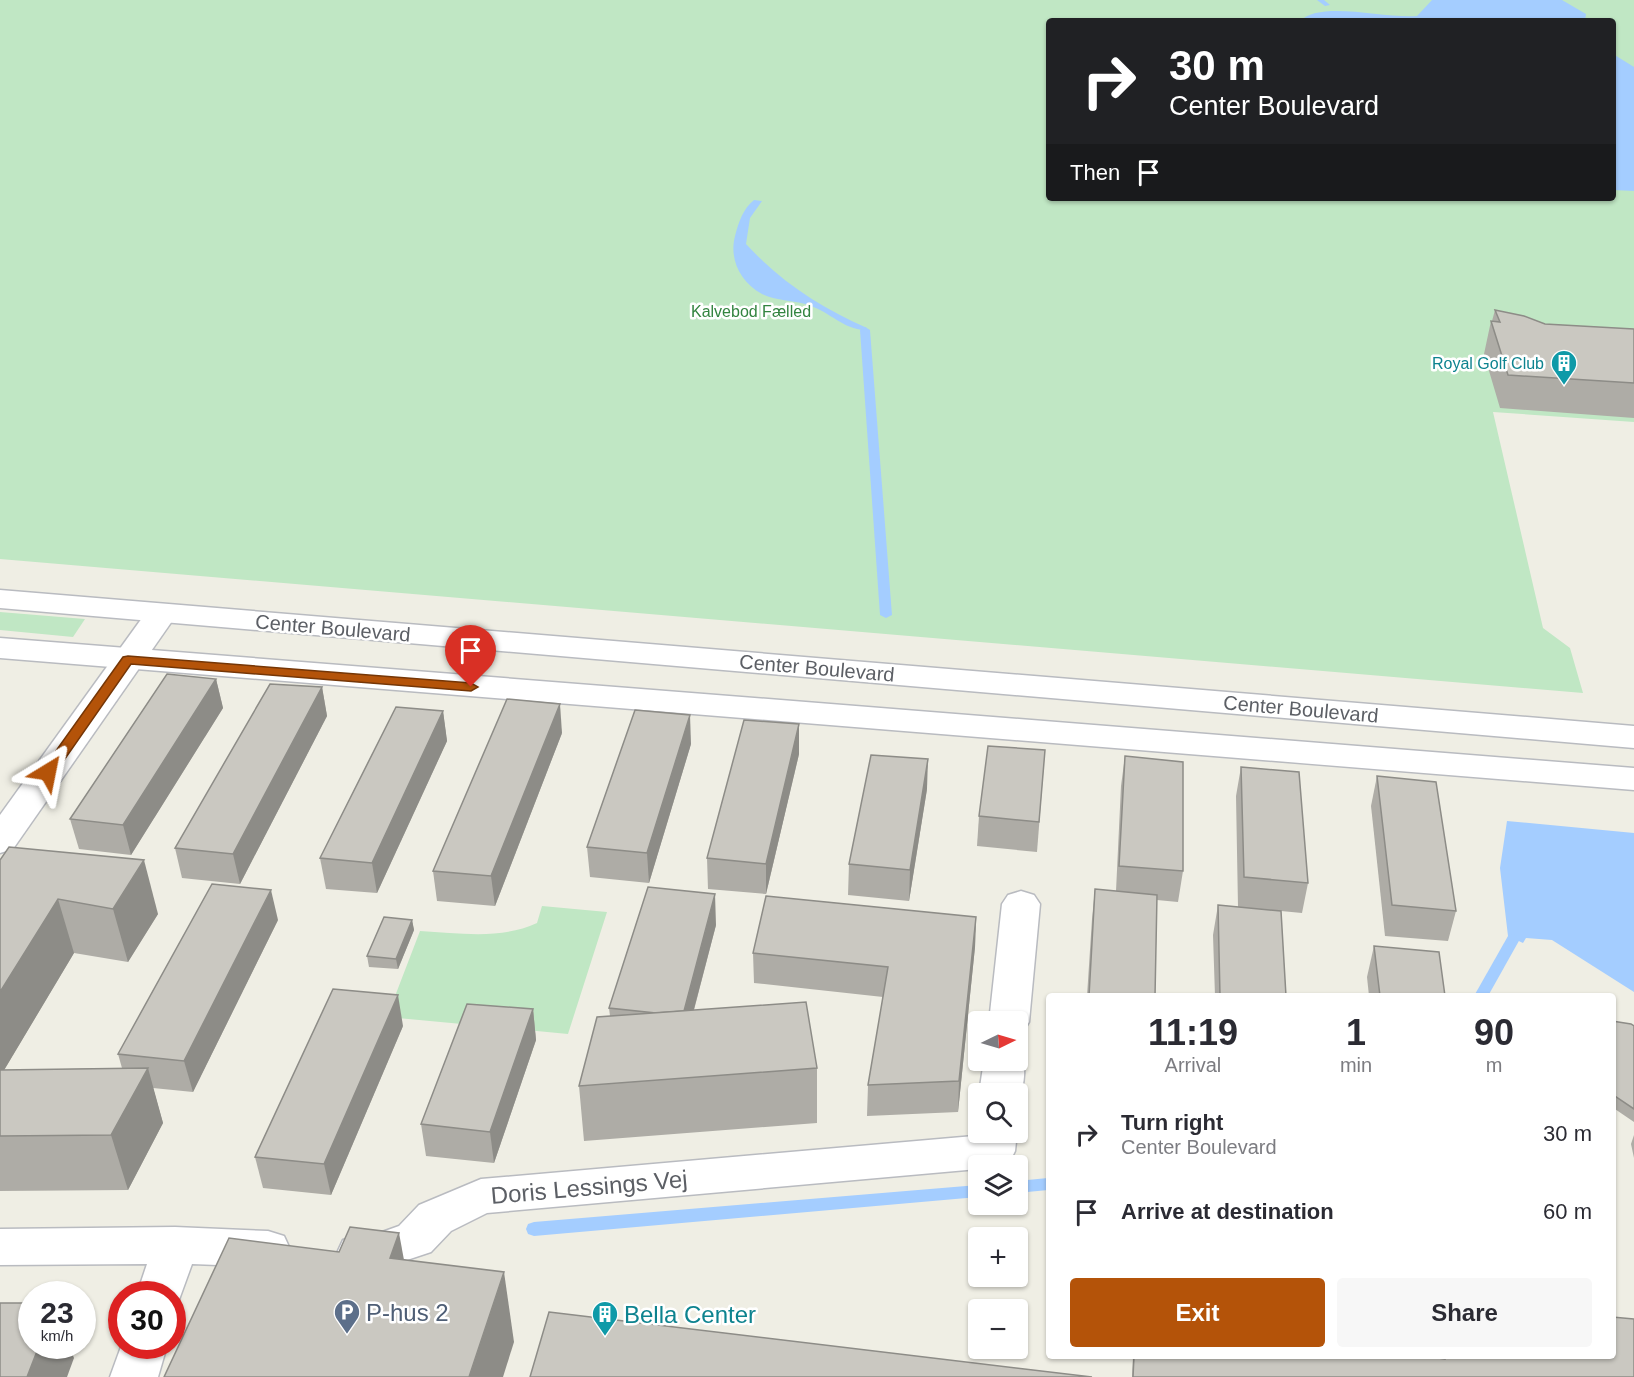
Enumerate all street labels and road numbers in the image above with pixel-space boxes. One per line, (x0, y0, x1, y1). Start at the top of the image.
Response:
street label: Center Boulevard (255, 610, 411, 646)
street label: Center Boulevard (739, 650, 895, 686)
street label: Center Boulevard (1223, 691, 1379, 727)
street label: Doris Lessings Vej (489, 1165, 689, 1209)

